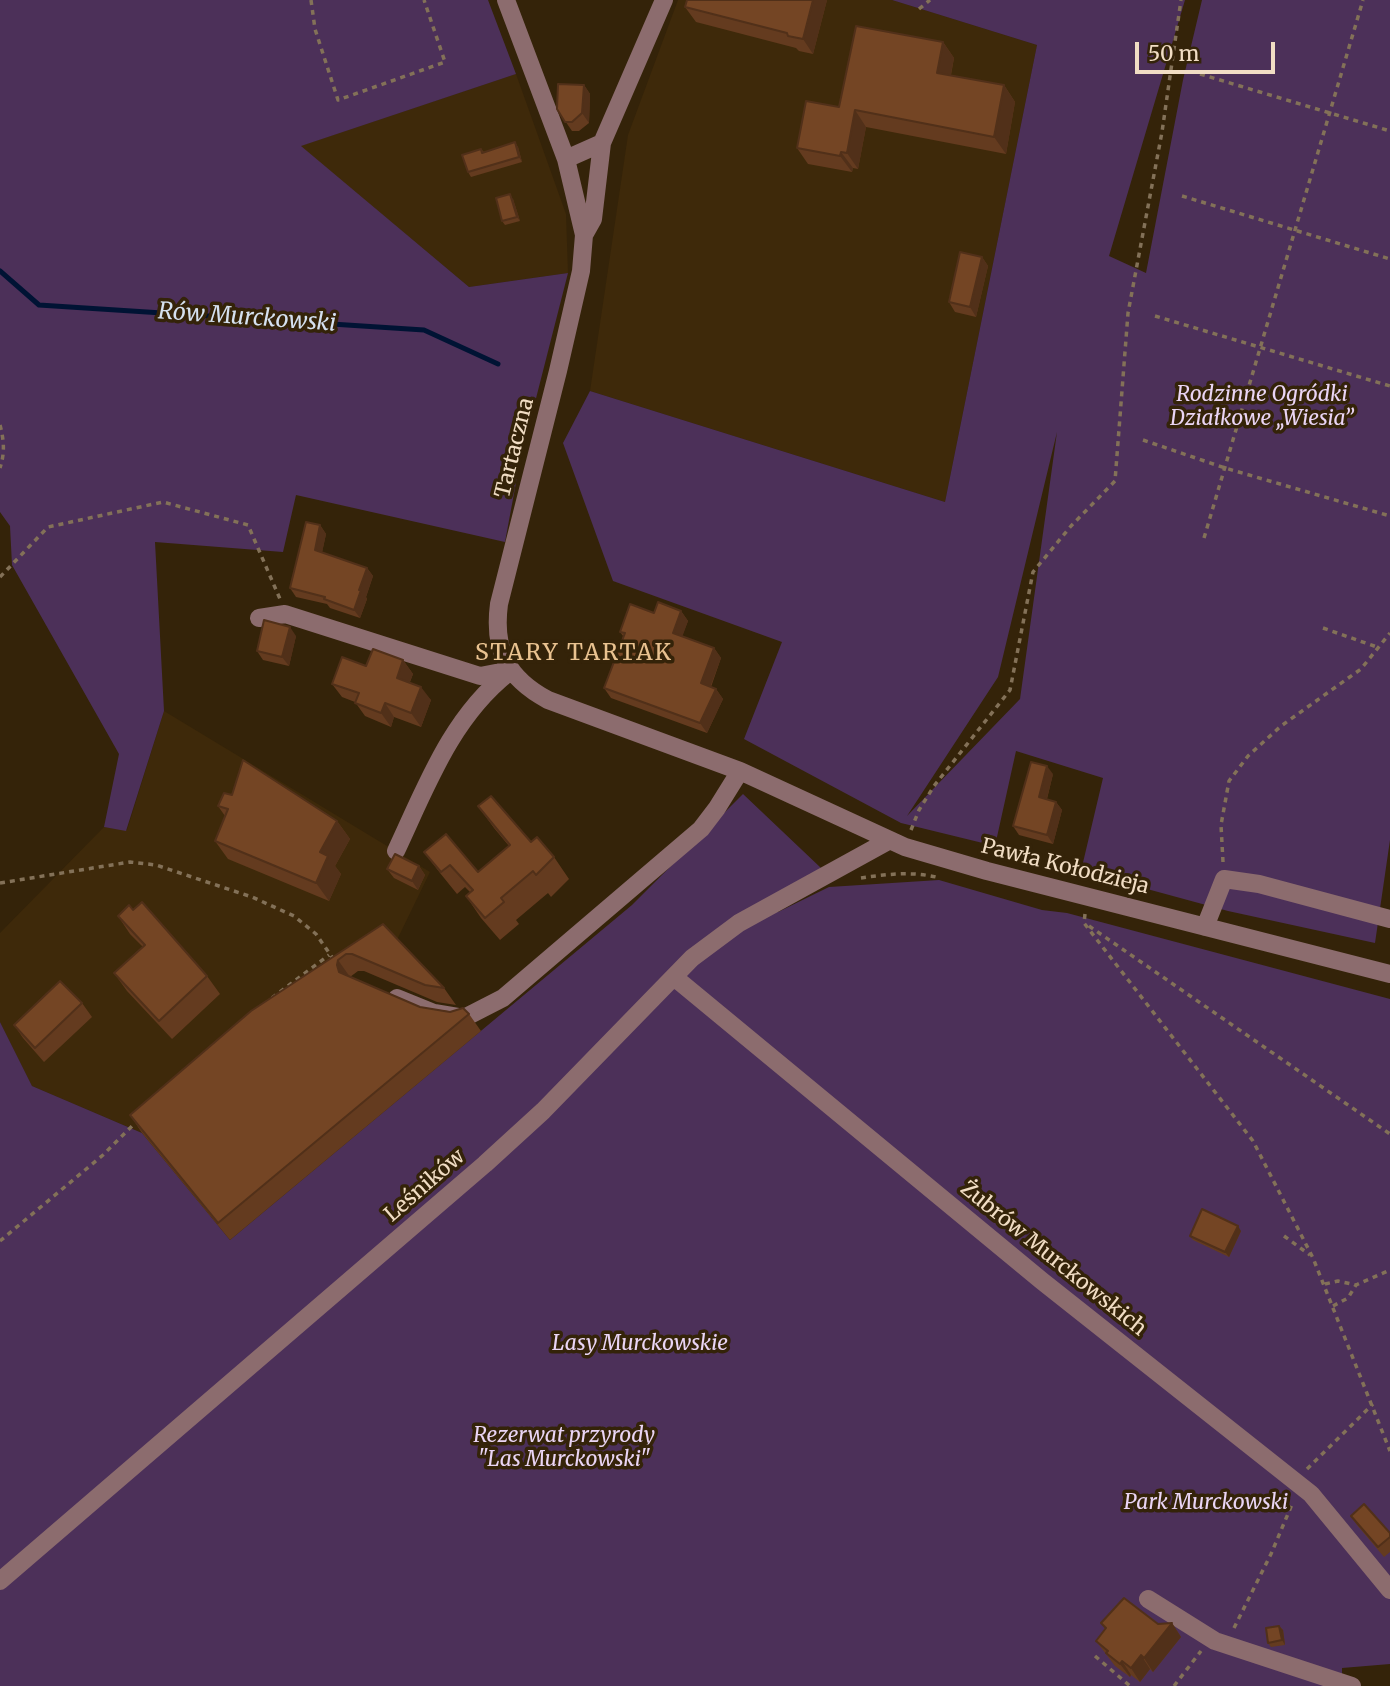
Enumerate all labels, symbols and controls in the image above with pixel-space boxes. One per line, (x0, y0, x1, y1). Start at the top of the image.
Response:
scale bar (1138, 28, 1278, 72)
text: 50 m (1148, 40, 1199, 67)
water label: Rów Murckowski (157, 298, 337, 338)
park label: Rodzinne Ogródki Działkowe „Wiesia” (1170, 382, 1354, 432)
street label: Tartaczna (490, 395, 540, 501)
district label: STARY TARTAK (476, 639, 672, 667)
street label: Pawła Kołodzieja (978, 834, 1152, 900)
street label: Leśników (380, 1144, 470, 1228)
street label: Żubrów Murckowskich (955, 1176, 1151, 1342)
park label: Lasy Murckowskie (552, 1331, 728, 1357)
park label: Rezerwat przyrody "Las Murckowski" (473, 1423, 655, 1473)
park label: Park Murckowski (1124, 1490, 1288, 1516)

